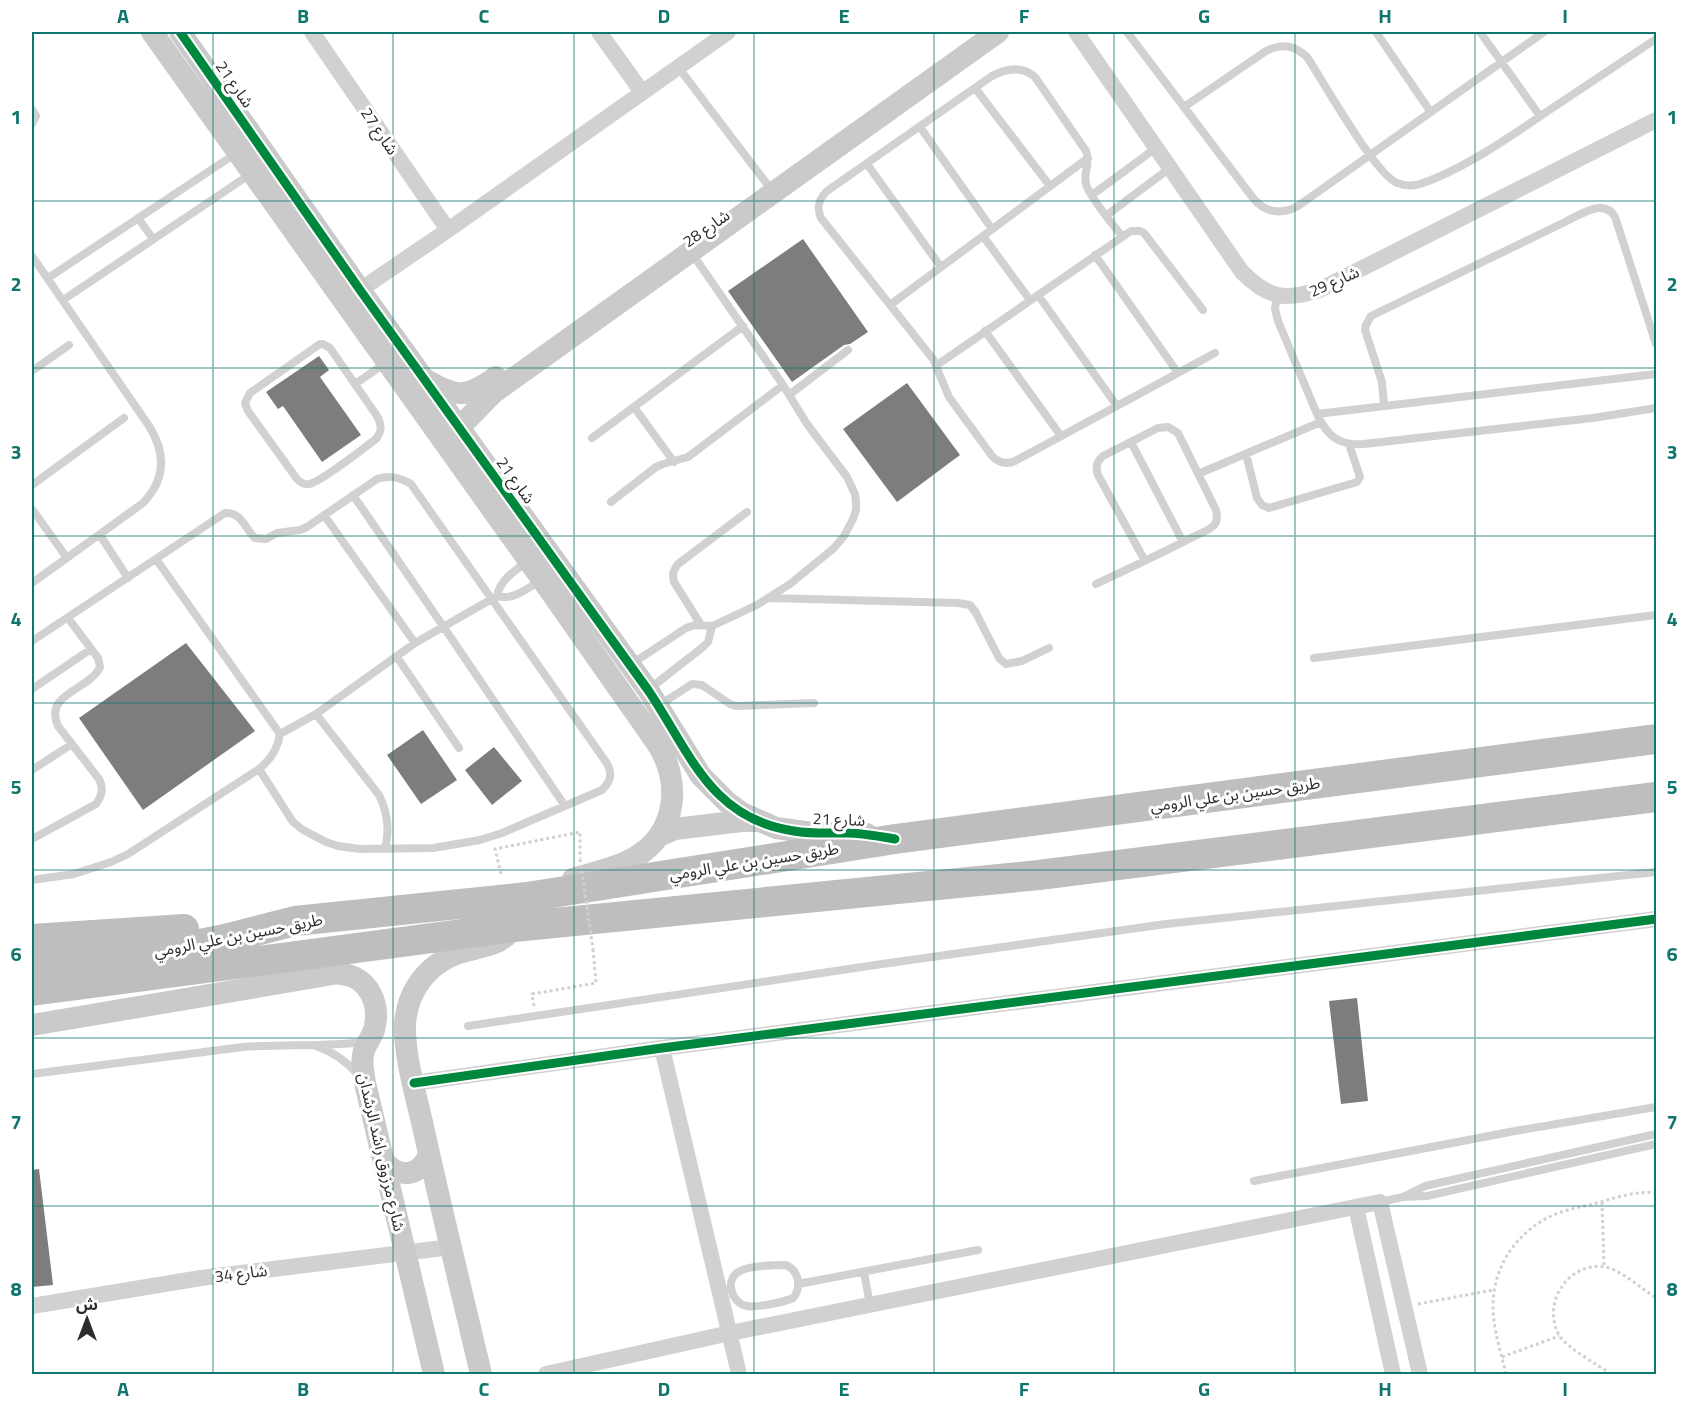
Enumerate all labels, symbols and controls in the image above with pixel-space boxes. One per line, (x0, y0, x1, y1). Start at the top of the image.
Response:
text: A (117, 0, 129, 31)
text: B (297, 0, 309, 31)
text: C (479, 0, 490, 31)
text: D (658, 0, 670, 31)
text: E (838, 0, 850, 31)
text: F (1019, 0, 1030, 31)
text: G (1198, 0, 1210, 31)
text: H (1378, 0, 1392, 31)
text: I (1562, 0, 1568, 31)
street label: شارع 21 (209, 56, 260, 113)
text: 1 (10, 101, 22, 132)
text: 1 (1666, 101, 1678, 132)
street label: شارع 27 (355, 102, 405, 160)
street label: شارع 28 (678, 203, 735, 254)
street label: شارع 29 (1305, 259, 1363, 304)
text: 2 (10, 268, 22, 299)
text: 2 (1666, 268, 1678, 299)
text: 3 (10, 436, 22, 467)
text: 3 (1666, 436, 1678, 467)
street label: شارع 21 (490, 452, 541, 509)
text: 4 (10, 603, 22, 634)
text: 4 (1666, 603, 1678, 634)
street label: طريق حسين بن علي الرومي (1148, 770, 1322, 819)
text: 5 (10, 771, 22, 802)
text: 5 (1666, 771, 1678, 802)
street label: شارع 21 (812, 806, 866, 833)
street label: طريق حسين بن علي الرومي (667, 836, 841, 887)
street label: طريق حسين بن علي الرومي (152, 907, 325, 964)
text: 6 (10, 938, 22, 969)
text: 6 (1666, 938, 1678, 969)
street label: شارع مرزوق راشد الرشدان (351, 1070, 412, 1234)
text: 7 (10, 1106, 22, 1137)
text: 7 (1666, 1106, 1678, 1137)
street label: شارع 34 (213, 1258, 269, 1289)
text: 8 (10, 1273, 22, 1304)
text: 8 (1666, 1273, 1678, 1304)
north arrow (57, 1289, 117, 1349)
text: ش (76, 1292, 98, 1316)
text: A (117, 1373, 129, 1404)
text: B (297, 1373, 309, 1404)
text: C (479, 1373, 490, 1404)
text: D (658, 1373, 670, 1404)
text: E (838, 1373, 850, 1404)
text: F (1019, 1373, 1030, 1404)
text: G (1198, 1373, 1210, 1404)
text: H (1378, 1373, 1392, 1404)
text: I (1562, 1373, 1568, 1404)

